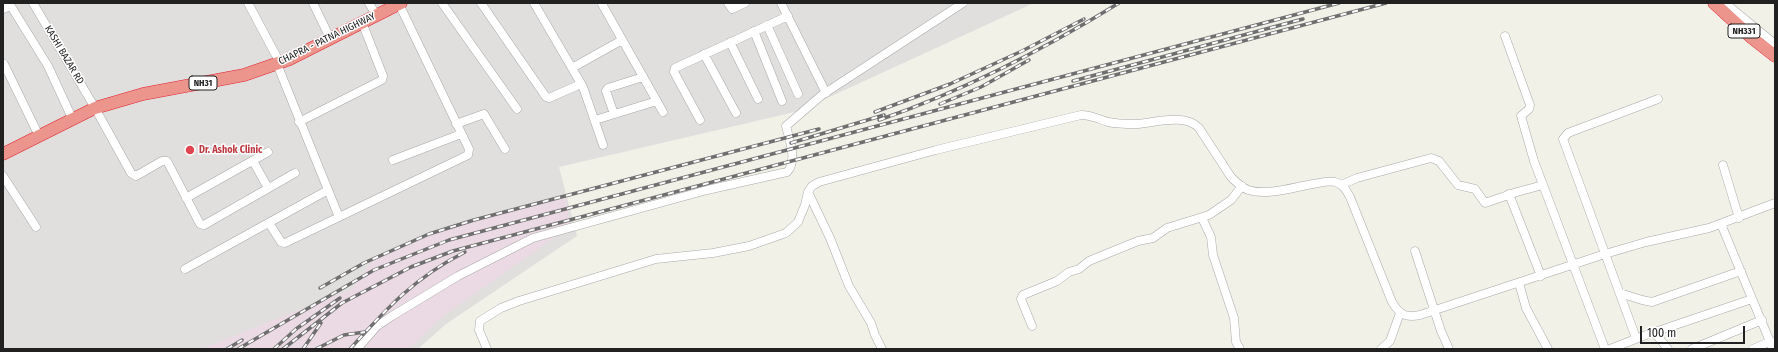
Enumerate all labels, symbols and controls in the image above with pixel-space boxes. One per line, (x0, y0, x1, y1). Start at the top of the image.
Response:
street label: CHAPRA - PATNA HIGHWAY (277, 10, 377, 68)
street label: KASHI BAZAR RD (42, 24, 86, 86)
road number: NH331 (1728, 24, 1760, 38)
road number: NH31 (189, 76, 217, 90)
marker: Dr. Ashok Clinic (184, 144, 196, 156)
place label: Dr. Ashok Clinic (199, 144, 262, 156)
scale bar (1642, 318, 1747, 344)
text: 100 m (1647, 326, 1676, 340)

